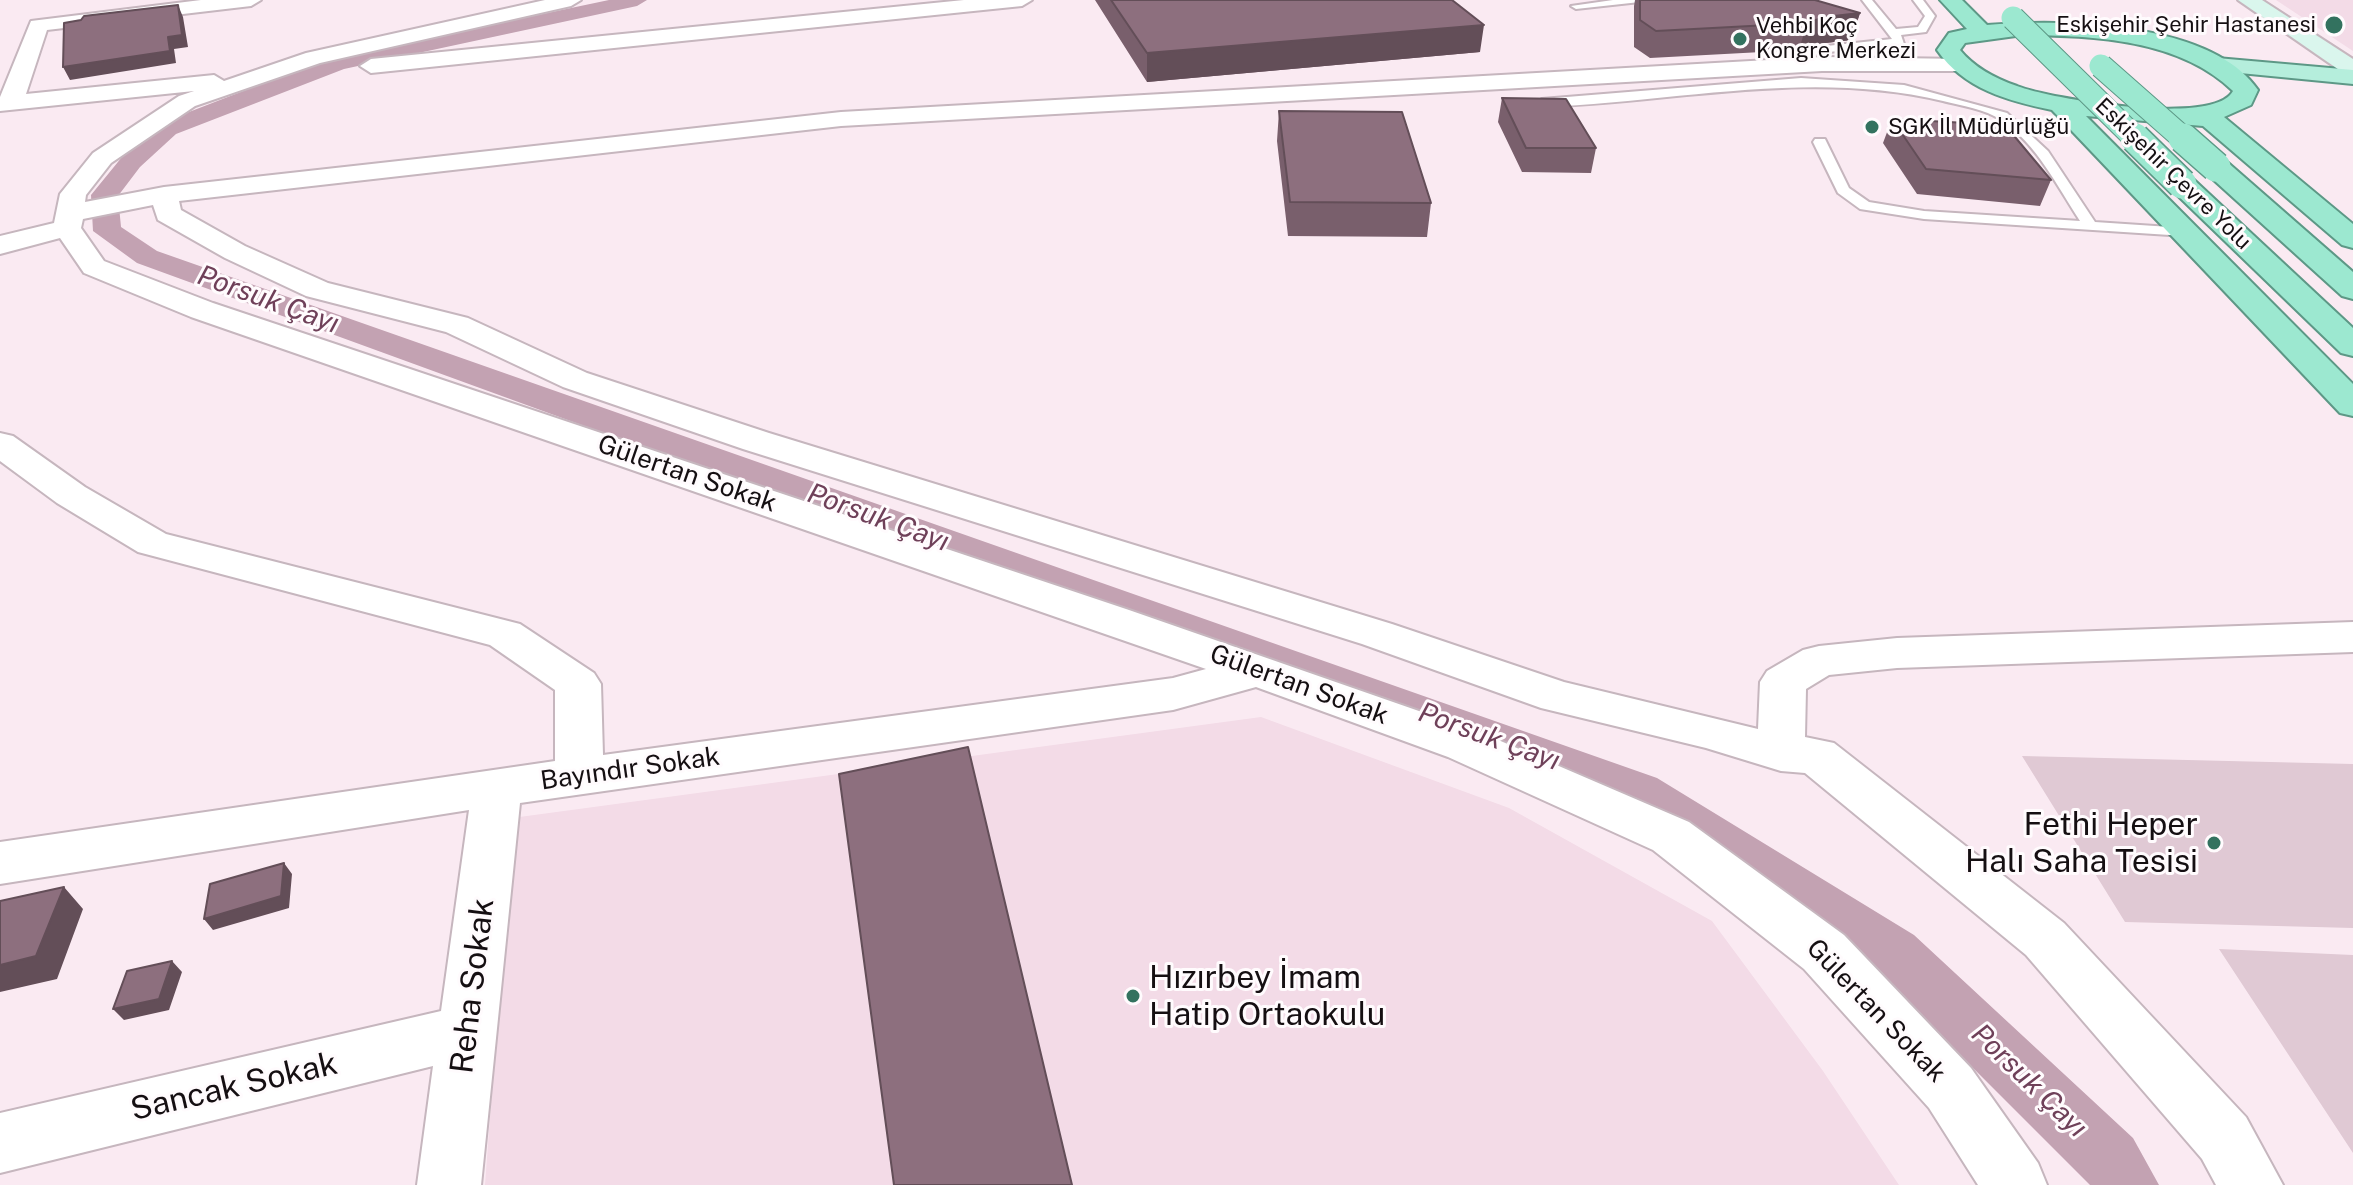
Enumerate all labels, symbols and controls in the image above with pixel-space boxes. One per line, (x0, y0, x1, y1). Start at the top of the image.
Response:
place label: Eskişehir Şehir Hastanesi (2056, 12, 2316, 38)
place label: Vehbi Koç Kongre Merkezi (1756, 13, 1916, 64)
marker: Eskişehir Şehir Hastanesi (2323, 14, 2345, 36)
marker: Vehbi Koç Kongre Merkezi (1731, 30, 1749, 48)
street label: Eskişehir Çevre Yolu (2090, 93, 2256, 255)
place label: SGK İl Müdürlüğü (1888, 114, 2069, 140)
marker: SGK İl Müdürlüğü (1863, 118, 1881, 136)
water label: Porsuk Çayı (193, 259, 343, 341)
street label: Gülertan Sokak (593, 429, 781, 519)
water label: Porsuk Çayı (803, 477, 953, 559)
street label: Gülertan Sokak (1206, 638, 1392, 732)
water label: Porsuk Çayı (1414, 696, 1564, 778)
street label: Bayındır Sokak (538, 741, 722, 797)
place label: Fethi Heper Halı Saha Tesisi (1965, 806, 2198, 881)
marker: Fethi Heper Halı Saha Tesisi (2205, 834, 2223, 852)
street label: Reha Sokak (443, 896, 503, 1076)
street label: Gülertan Sokak (1800, 933, 1952, 1089)
place label: Hızırbey İmam Hatip Ortaokulu (1149, 959, 1385, 1034)
marker: Hızırbey İmam Hatip Ortaokulu (1124, 987, 1142, 1005)
water label: Porsuk Çayı (1964, 1017, 2094, 1145)
street label: Sancak Sokak (127, 1045, 341, 1129)

